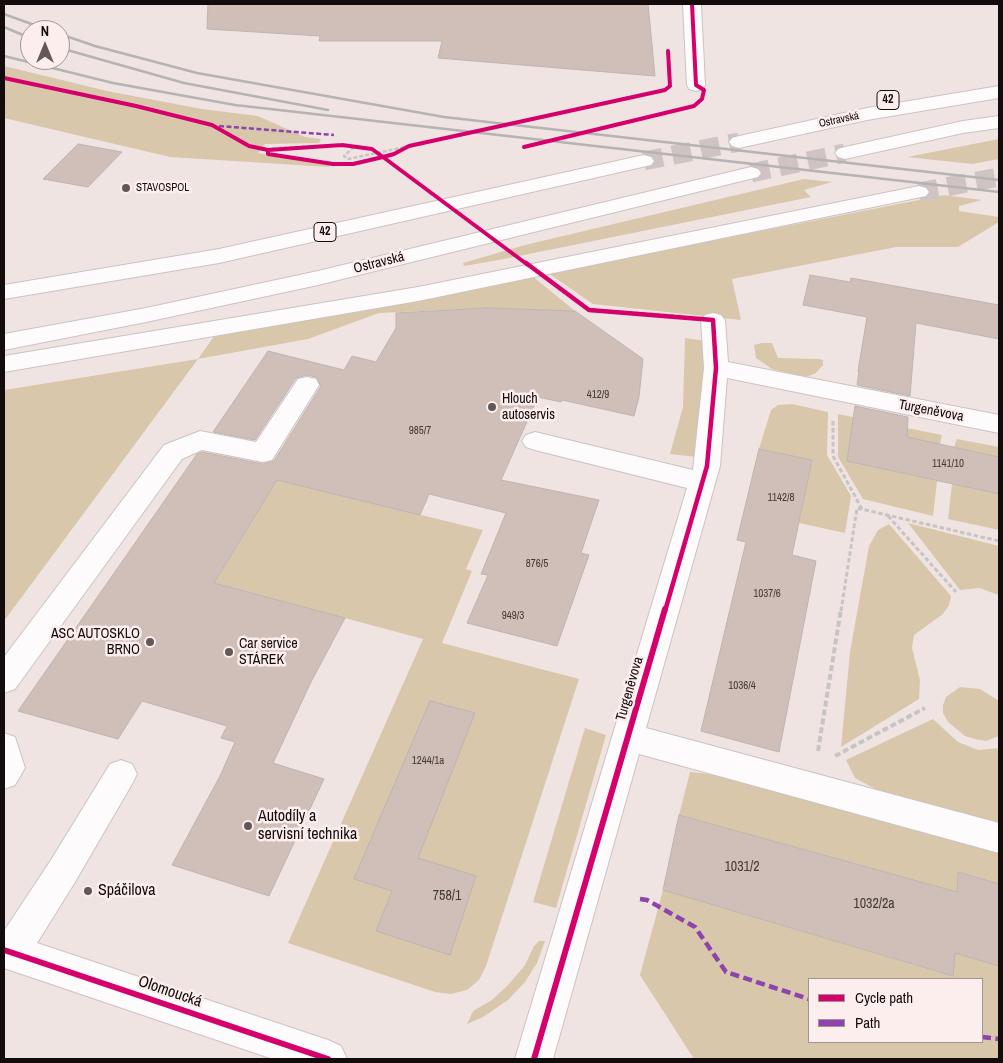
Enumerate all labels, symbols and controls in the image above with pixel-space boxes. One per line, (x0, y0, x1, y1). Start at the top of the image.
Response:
north arrow (20, 20, 70, 70)
text: N (41, 22, 49, 40)
road number: 42 (877, 90, 899, 110)
street label: Ostravská (818, 109, 860, 131)
place label: STAVOSPOL (136, 181, 189, 195)
marker: STAVOSPOL (120, 182, 132, 194)
road number: 42 (314, 222, 336, 242)
street label: Ostravská (352, 249, 406, 277)
house number: 412/9 (587, 388, 609, 402)
place label: Hlouch autoservis (502, 391, 555, 424)
street label: Turgeněvova (897, 396, 965, 426)
marker: Hlouch autoservis (486, 401, 498, 413)
house number: 985/7 (409, 424, 431, 438)
house number: 1141/10 (932, 457, 964, 471)
house number: 1142/8 (768, 491, 794, 505)
house number: 876/5 (526, 557, 548, 571)
house number: 1037/6 (753, 587, 781, 601)
house number: 949/3 (502, 609, 524, 623)
place label: ASC AUTOSKLO BRNO (51, 626, 140, 658)
marker: ASC AUTOSKLO BRNO (144, 636, 156, 648)
place label: Car service STÁREK (239, 636, 298, 669)
marker: Car service STÁREK (223, 646, 235, 658)
street label: Turgeněvova (613, 655, 647, 723)
house number: 1036/4 (728, 679, 756, 693)
house number: 1244/1a (412, 754, 444, 768)
place label: Autodíly a servisní technika (258, 807, 357, 845)
marker: Autodíly a servisní technika (242, 820, 254, 832)
house number: 1031/2 (724, 859, 760, 875)
place label: Spáčilova (98, 881, 156, 901)
marker: Spáčilova (82, 885, 94, 897)
house number: 758/1 (433, 888, 461, 904)
house number: 1032/2a (853, 896, 895, 912)
street label: Olomoucká (136, 972, 204, 1012)
legend (808, 978, 983, 1043)
text: Cycle path (855, 987, 913, 1008)
text: Path (855, 1012, 880, 1033)

